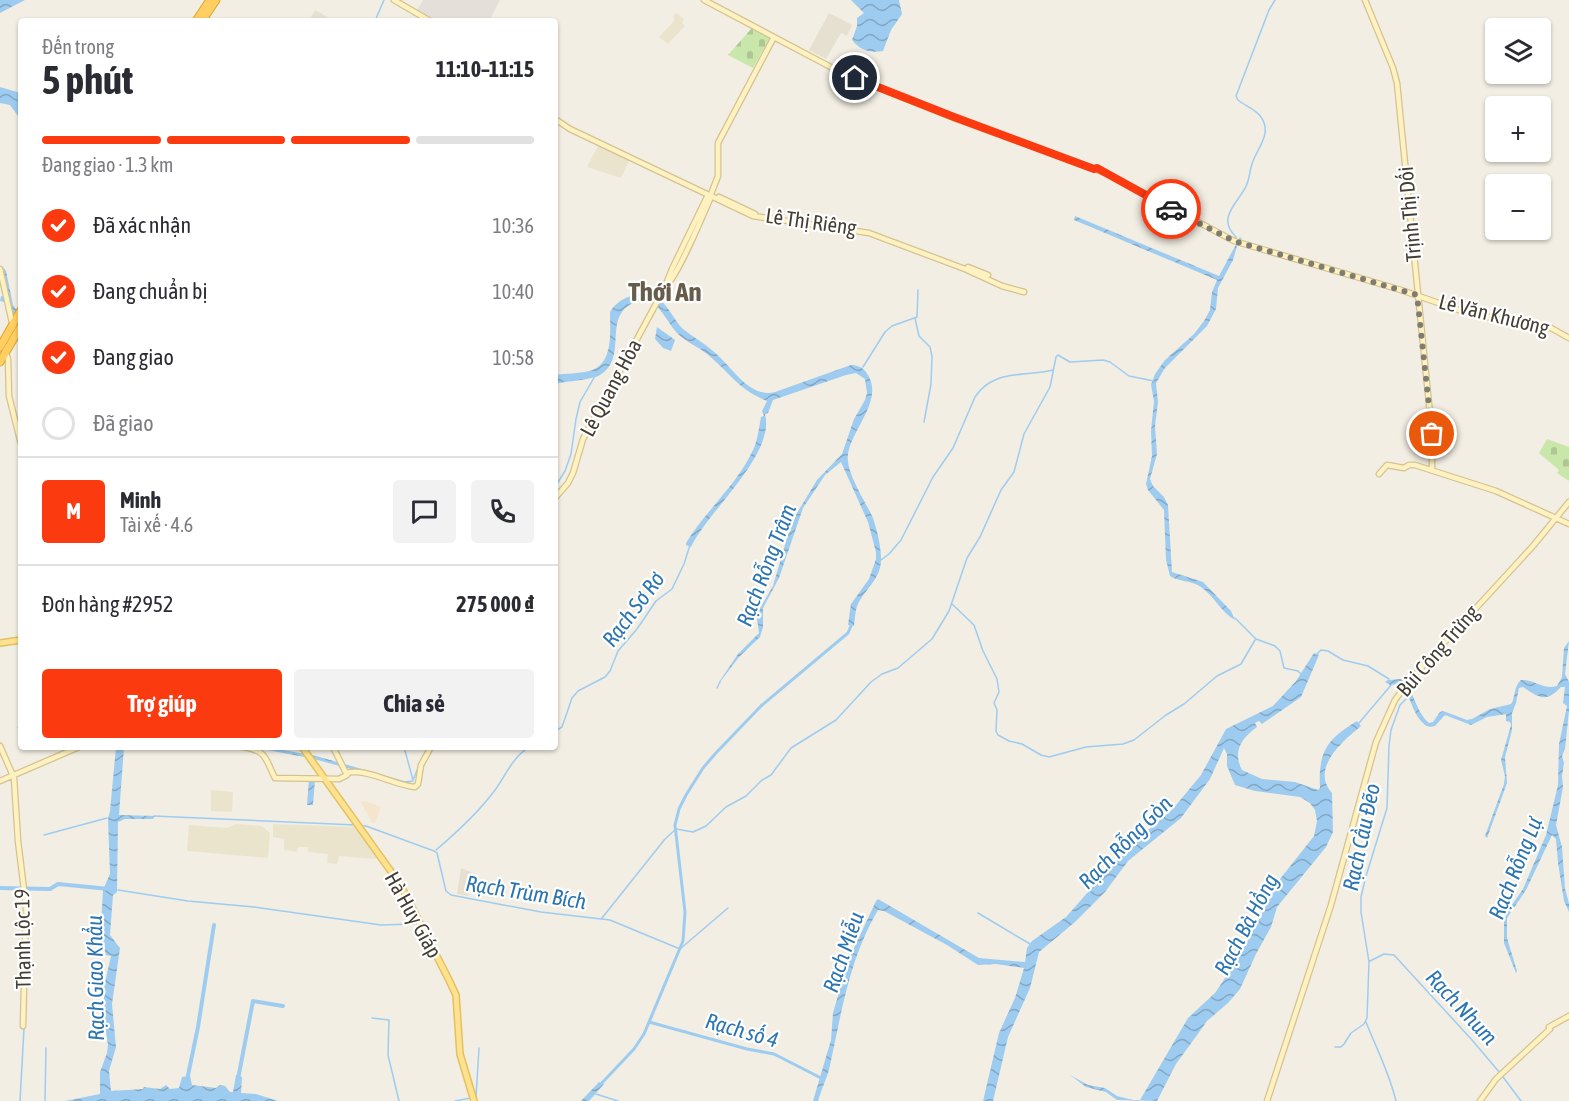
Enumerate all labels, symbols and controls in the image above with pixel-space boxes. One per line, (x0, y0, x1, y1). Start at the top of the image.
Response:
map controls (1485, 18, 1551, 240)
button: layers (1485, 18, 1551, 84)
text: Đến trong (42, 35, 114, 58)
pin (829, 52, 880, 103)
text: 11:10–11:15 (436, 56, 534, 82)
text: 5 phút (42, 58, 133, 102)
icon: home (838, 61, 871, 94)
button: + (1485, 96, 1551, 162)
text: Đang giao · 1.3 km (42, 153, 174, 176)
street label: Trịnh Thị Dối (1393, 166, 1425, 263)
button: − (1485, 174, 1551, 240)
courier (1141, 179, 1201, 239)
icon: car (1155, 193, 1188, 226)
street label: Lê Thị Riêng (764, 203, 858, 239)
icon: check (42, 209, 75, 242)
text: Đã xác nhận (93, 212, 191, 238)
text: 10:36 (492, 214, 534, 237)
icon: check (42, 275, 75, 308)
district label: Thới An (628, 276, 702, 307)
text: Đang chuẩn bị (93, 278, 208, 304)
text: 10:40 (492, 280, 534, 303)
street label: Lê Văn Khương (1437, 289, 1552, 339)
street label: Lê Quang Hòa (574, 335, 646, 440)
icon: check (42, 341, 75, 374)
text: Đang giao (93, 344, 174, 370)
text: 10:58 (492, 346, 534, 369)
pin (1406, 408, 1457, 459)
text: Đã giao (93, 410, 154, 436)
icon: bag (1415, 417, 1448, 450)
button: chat (393, 480, 456, 543)
button: phone (471, 480, 534, 543)
text: Minh (120, 487, 161, 513)
text: M (66, 498, 81, 524)
water label: Rạch Rỗng Trâm (731, 500, 801, 630)
text: Tài xế · 4.6 (120, 513, 193, 536)
water label: Rạch Sơ Rơ (596, 566, 670, 652)
text: Đơn hàng #2952 (42, 591, 173, 617)
text: 275 000 ₫ (456, 591, 534, 617)
street label: Bùi Công Trừng (1391, 600, 1483, 701)
button: Trợ giúp (42, 669, 282, 738)
button: Chia sẻ (294, 669, 534, 738)
water label: Rạch Cầu Đẽo (1337, 781, 1385, 893)
water label: Rạch Rỗng Gòn (1073, 790, 1177, 894)
water label: Rạch Rỗng Lự (1483, 812, 1548, 923)
street label: Hà Huy Giáp (380, 867, 447, 962)
water label: Rạch Bà Hồng (1208, 869, 1284, 979)
water label: Rạch Trùm Bích (464, 870, 588, 914)
street label: Thạnh Lộc 19 (9, 889, 35, 989)
water label: Rạch Miễu (817, 908, 869, 996)
water label: Rạch Giao Khẩu (81, 915, 109, 1041)
water label: Rạch Nhum (1421, 964, 1503, 1050)
water label: Rạch số 4 (703, 1007, 781, 1053)

